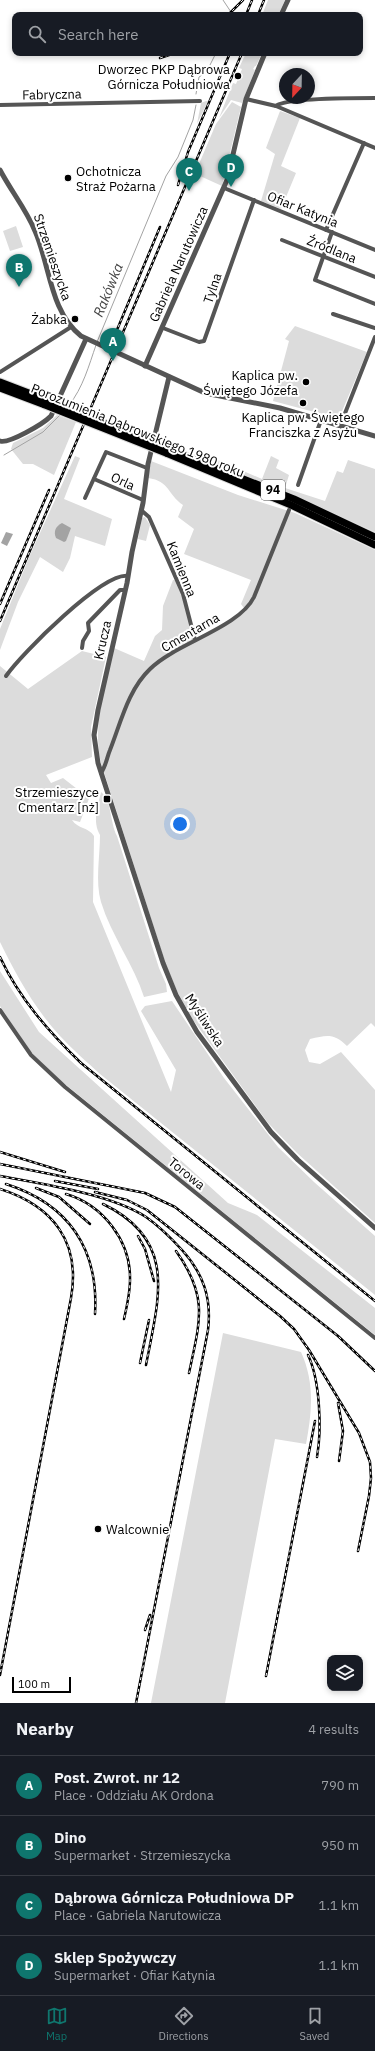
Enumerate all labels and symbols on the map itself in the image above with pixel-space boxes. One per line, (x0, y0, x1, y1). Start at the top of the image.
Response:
place label: Dworzec PKP Dąbrowa Górnicza Południowa (98, 61, 230, 93)
north arrow (279, 68, 315, 104)
marker: Dworzec PKP Dąbrowa Górnicza Południowa (233, 71, 243, 81)
street label: Fabryczna (22, 85, 82, 104)
pin: D (218, 154, 244, 187)
pin: C (176, 158, 202, 191)
place label: Ochotnicza Straż Pożarna (76, 163, 156, 195)
marker: Ochotnicza Straż Pożarna (63, 173, 73, 183)
street label: Ofiar Katynia (265, 188, 341, 231)
street label: Gabriela Narutowicza (145, 204, 212, 325)
street label: Strzemieszycka (30, 212, 75, 303)
street label: Źródlana (305, 232, 359, 267)
pin: B (6, 254, 32, 287)
water label: Rakówka (89, 260, 127, 320)
street label: Tylna (199, 271, 226, 306)
place label: Żabka (31, 311, 67, 328)
marker: Żabka (70, 314, 80, 324)
pin: A (100, 328, 126, 361)
place label: Kaplica pw. Świętego Józefa (203, 367, 298, 399)
marker: Kaplica pw. Świętego Józefa (301, 377, 311, 387)
street label: Porozumienia Dąbrowskiego 1980 roku (29, 380, 247, 481)
marker: Kaplica pw. Świętego Franciszka z Asyżu (298, 398, 308, 408)
place label: Kaplica pw. Świętego Franciszka z Asyżu (241, 409, 365, 441)
street label: Orla (108, 469, 138, 494)
road number: 94 (261, 480, 285, 500)
street label: Kamienna (163, 539, 200, 600)
street label: Cmentarna (158, 609, 222, 656)
street label: Krucza (90, 619, 115, 661)
place label: Strzemieszyce Cmentarz [nż] (15, 784, 99, 816)
marker: Strzemieszyce Cmentarz [nż] (102, 794, 112, 804)
your location (170, 814, 190, 834)
street label: Myśliwska (181, 990, 228, 1050)
street label: Torowa (165, 1153, 209, 1193)
place label: Walcownie (106, 1521, 169, 1538)
marker: Walcownie (93, 1524, 103, 1534)
scale bar (12, 1675, 71, 1694)

